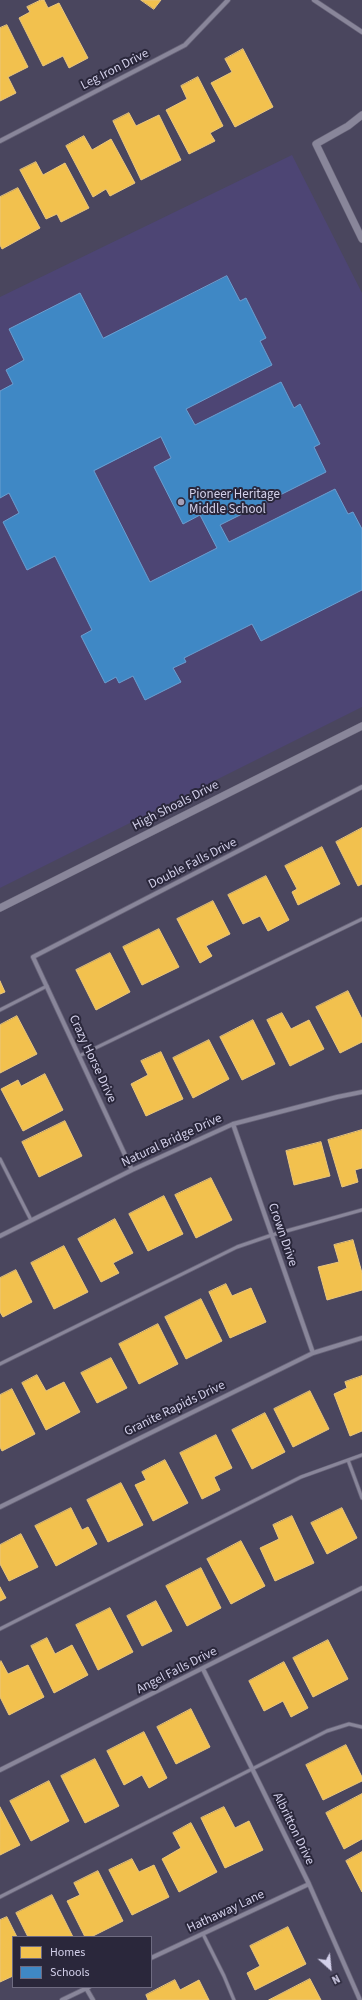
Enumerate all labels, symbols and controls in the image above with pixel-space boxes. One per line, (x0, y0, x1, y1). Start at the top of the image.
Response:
street label: Leg Iron Drive (78, 46, 152, 94)
place label: Pioneer Heritage Middle School (189, 487, 280, 518)
marker: Pioneer Heritage Middle School (176, 497, 186, 507)
street label: High Shoals Drive (130, 778, 222, 834)
street label: Double Falls Drive (146, 835, 240, 893)
street label: Crazy Horse Drive (65, 1013, 119, 1105)
street label: Natural Bridge Drive (119, 1111, 225, 1171)
street label: Crown Drive (264, 1201, 300, 1269)
street label: Granite Rapids Drive (122, 1378, 228, 1440)
street label: Angel Falls Drive (134, 1644, 220, 1698)
street label: Albritton Drive (269, 1790, 317, 1868)
street label: Hathaway Lane (185, 1887, 267, 1937)
legend (12, 1936, 152, 1988)
text: Homes (50, 1944, 85, 1961)
north arrow (310, 1948, 350, 1988)
text: Schools (50, 1964, 90, 1981)
text: N (329, 1971, 342, 1987)

